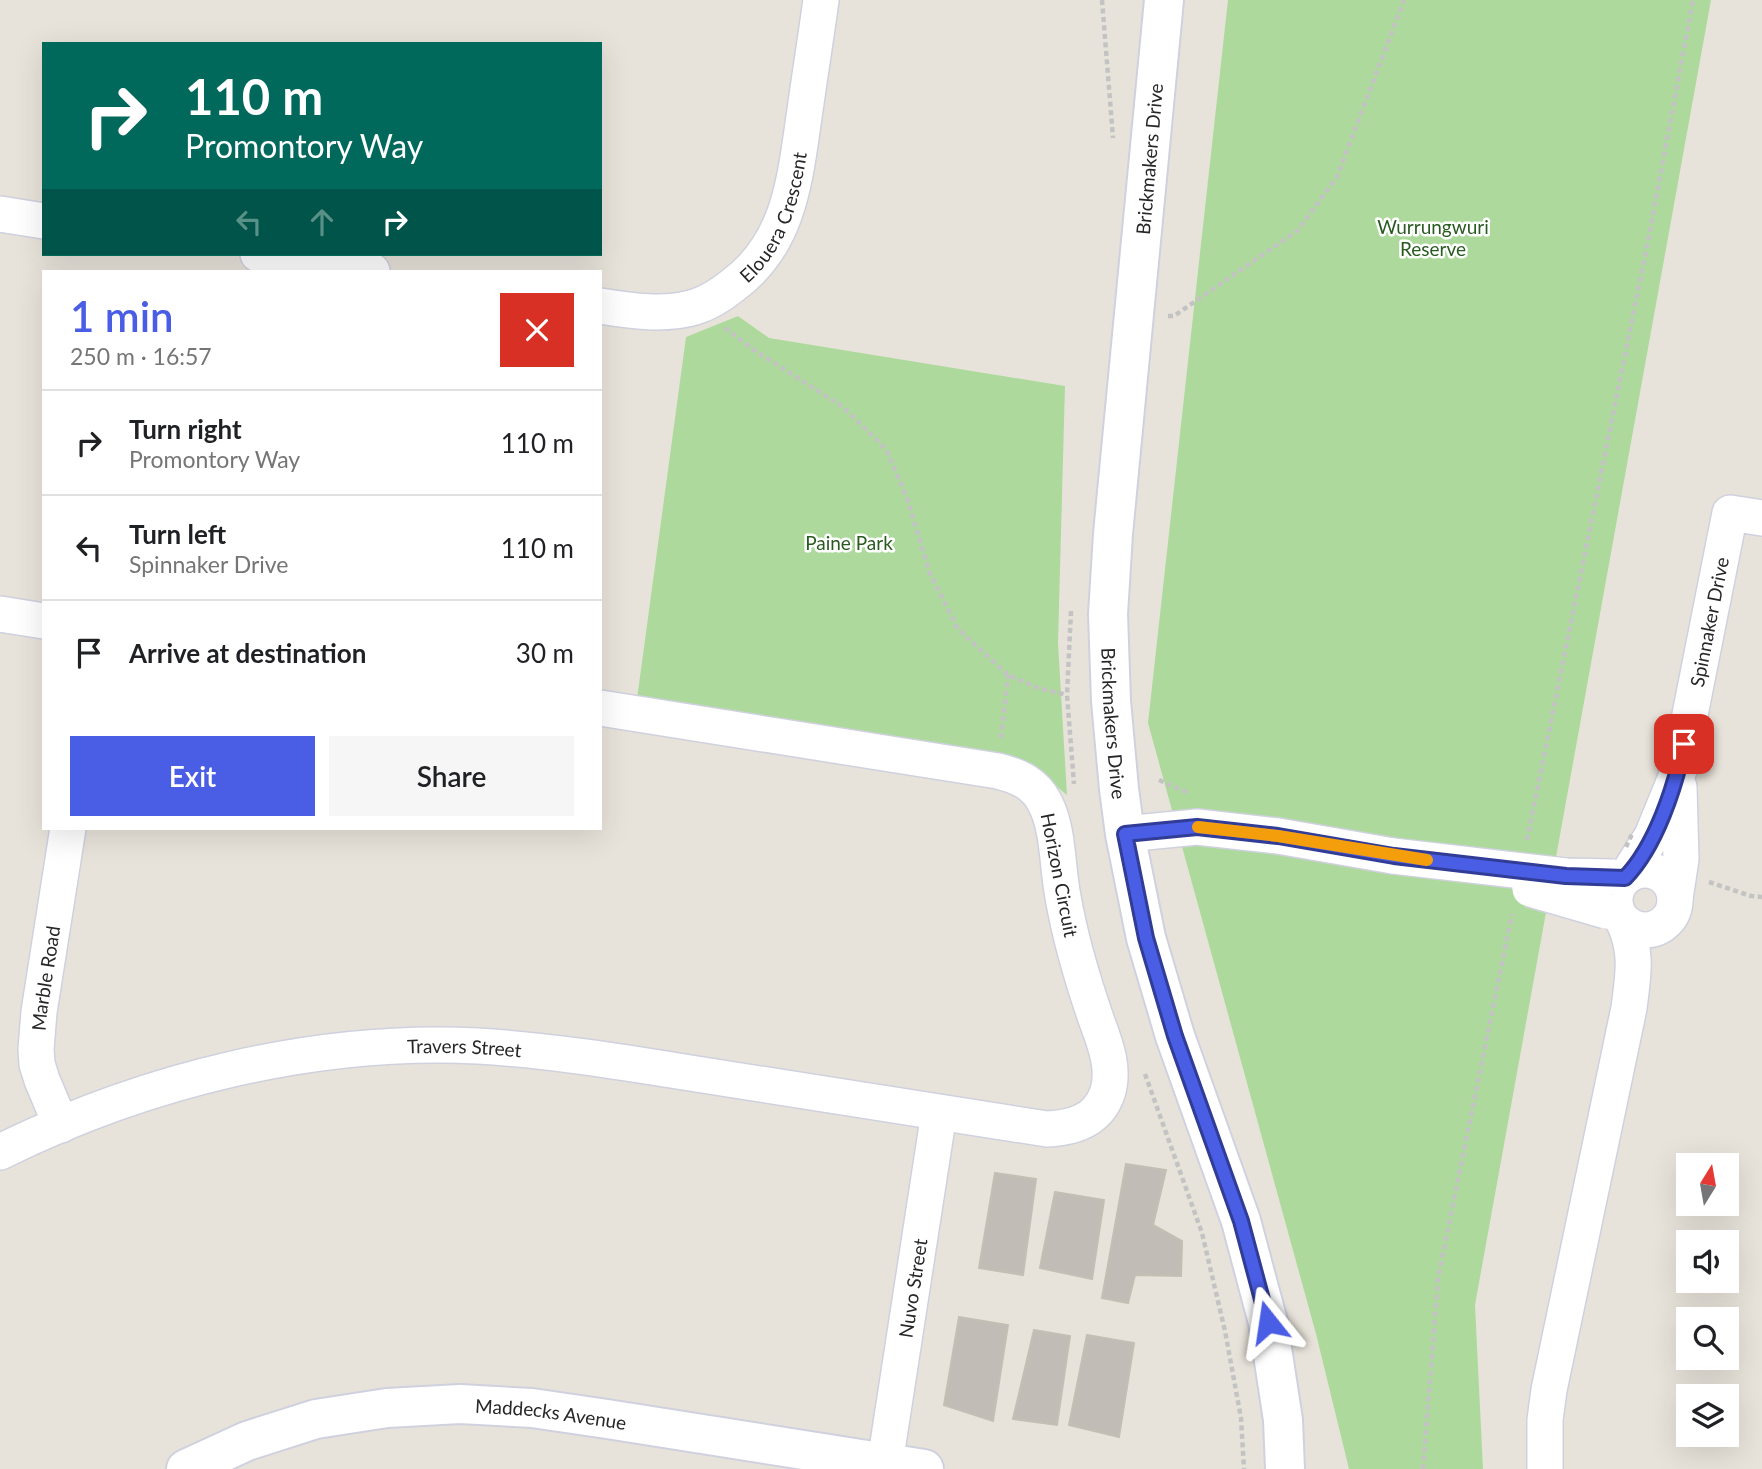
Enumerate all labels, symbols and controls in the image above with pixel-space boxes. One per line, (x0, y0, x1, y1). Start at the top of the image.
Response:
text: 110 m (185, 67, 323, 125)
icon: right (70, 70, 161, 161)
street label: Brickmakers Drive (1131, 82, 1167, 236)
text: Promontory Way (185, 126, 423, 165)
street label: Elouera Crescent (734, 150, 810, 287)
icon: left (230, 203, 268, 241)
icon: ahead (303, 203, 341, 241)
icon: right (376, 203, 414, 241)
park label: Wurrungwuri Reserve (1377, 215, 1489, 260)
text: 1 min (70, 291, 174, 341)
button: close (500, 293, 574, 367)
text: 250 m · 16:57 (70, 342, 212, 370)
text: Turn right (129, 413, 242, 445)
icon: right (70, 424, 108, 462)
text: 110 m (501, 427, 574, 459)
text: Promontory Way (129, 445, 300, 473)
text: Turn left (129, 518, 226, 550)
icon: left (70, 529, 108, 567)
park label: Paine Park (805, 531, 893, 554)
text: 110 m (501, 532, 574, 564)
text: Spinnaker Drive (129, 550, 289, 578)
street label: Spinnaker Drive (1684, 555, 1733, 689)
icon: arrive (70, 634, 108, 672)
text: Arrive at destination (129, 637, 366, 669)
text: 30 m (516, 637, 574, 669)
street label: Brickmakers Drive (1098, 647, 1132, 800)
pin (1654, 714, 1714, 774)
icon: arrive (1665, 725, 1703, 763)
button: Exit (70, 736, 315, 816)
button: Share (329, 736, 574, 816)
street label: Horizon Circuit (1037, 811, 1083, 939)
street label: Marble Road (26, 924, 64, 1032)
street label: Travers Street (407, 1034, 523, 1061)
north arrow (1676, 1153, 1740, 1216)
map controls (1676, 1153, 1739, 1447)
button: sound (1676, 1230, 1739, 1293)
street label: Nuvo Street (893, 1237, 931, 1339)
position arrow (1231, 1285, 1305, 1359)
button: search (1676, 1307, 1739, 1370)
button: layers (1676, 1384, 1739, 1447)
street label: Maddecks Avenue (475, 1393, 628, 1433)

